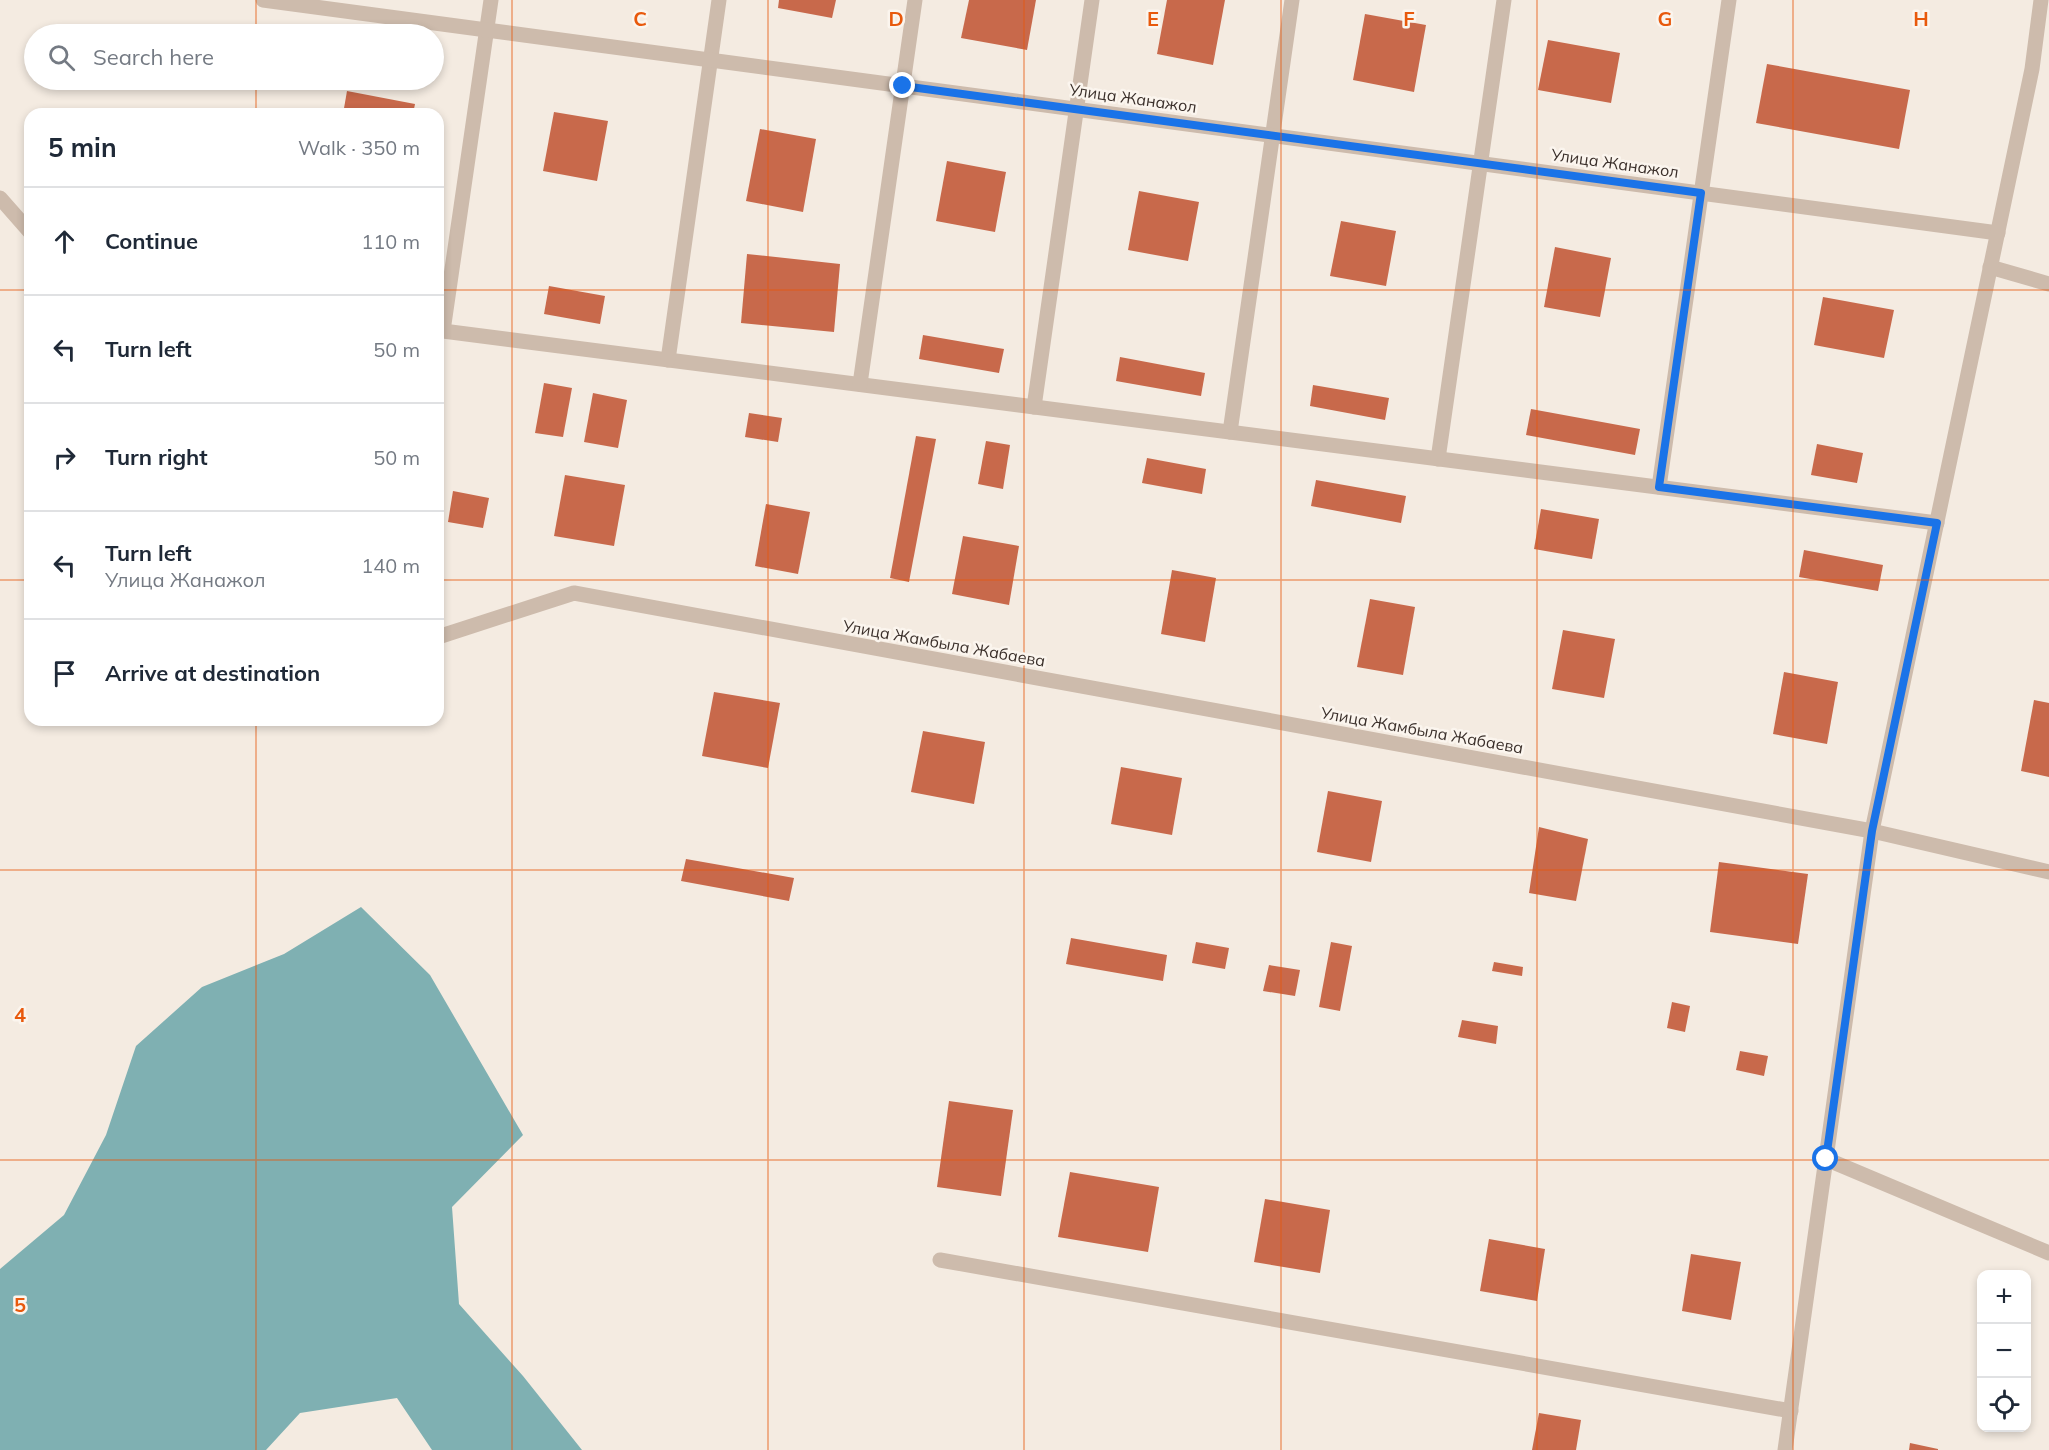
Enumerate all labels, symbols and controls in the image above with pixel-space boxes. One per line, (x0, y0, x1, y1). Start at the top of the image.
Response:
text: C (633, 6, 647, 31)
text: D (888, 6, 904, 31)
text: E (1147, 6, 1159, 31)
text: F (1403, 6, 1415, 31)
text: G (1658, 6, 1672, 31)
text: H (1913, 6, 1929, 31)
search box (24, 24, 444, 90)
icon: search (45, 41, 78, 74)
text: Search here (93, 43, 214, 71)
route end (889, 72, 915, 98)
street label: Улица Жанажол (1067, 79, 1198, 117)
text: 5 min (48, 131, 117, 164)
text: Walk · 350 m (298, 135, 420, 160)
street label: Улица Жанажол (1549, 144, 1680, 182)
icon: ahead (48, 225, 81, 258)
text: Continue (105, 227, 198, 255)
text: 110 m (361, 229, 420, 254)
icon: left (48, 333, 81, 366)
text: Turn left (105, 335, 192, 363)
text: 50 m (373, 337, 420, 362)
icon: right (48, 441, 81, 474)
text: Turn right (105, 443, 208, 471)
text: 50 m (373, 445, 420, 470)
text: Turn left (105, 539, 192, 567)
icon: left (48, 549, 81, 582)
text: 140 m (361, 553, 420, 578)
text: Улица Жанажол (105, 567, 266, 592)
street label: Улица Жамбыла Жабаева (840, 615, 1047, 671)
icon: arrive (48, 657, 81, 690)
text: Arrive at destination (105, 659, 320, 687)
street label: Улица Жамбыла Жабаева (1318, 702, 1525, 758)
text: 4 (14, 1002, 26, 1027)
route start (1812, 1145, 1838, 1171)
map controls (1977, 1270, 2031, 1432)
button: + (1977, 1270, 2031, 1324)
text: 5 (14, 1292, 26, 1317)
button: − (1977, 1324, 2031, 1378)
button: locate (1977, 1378, 2031, 1432)

